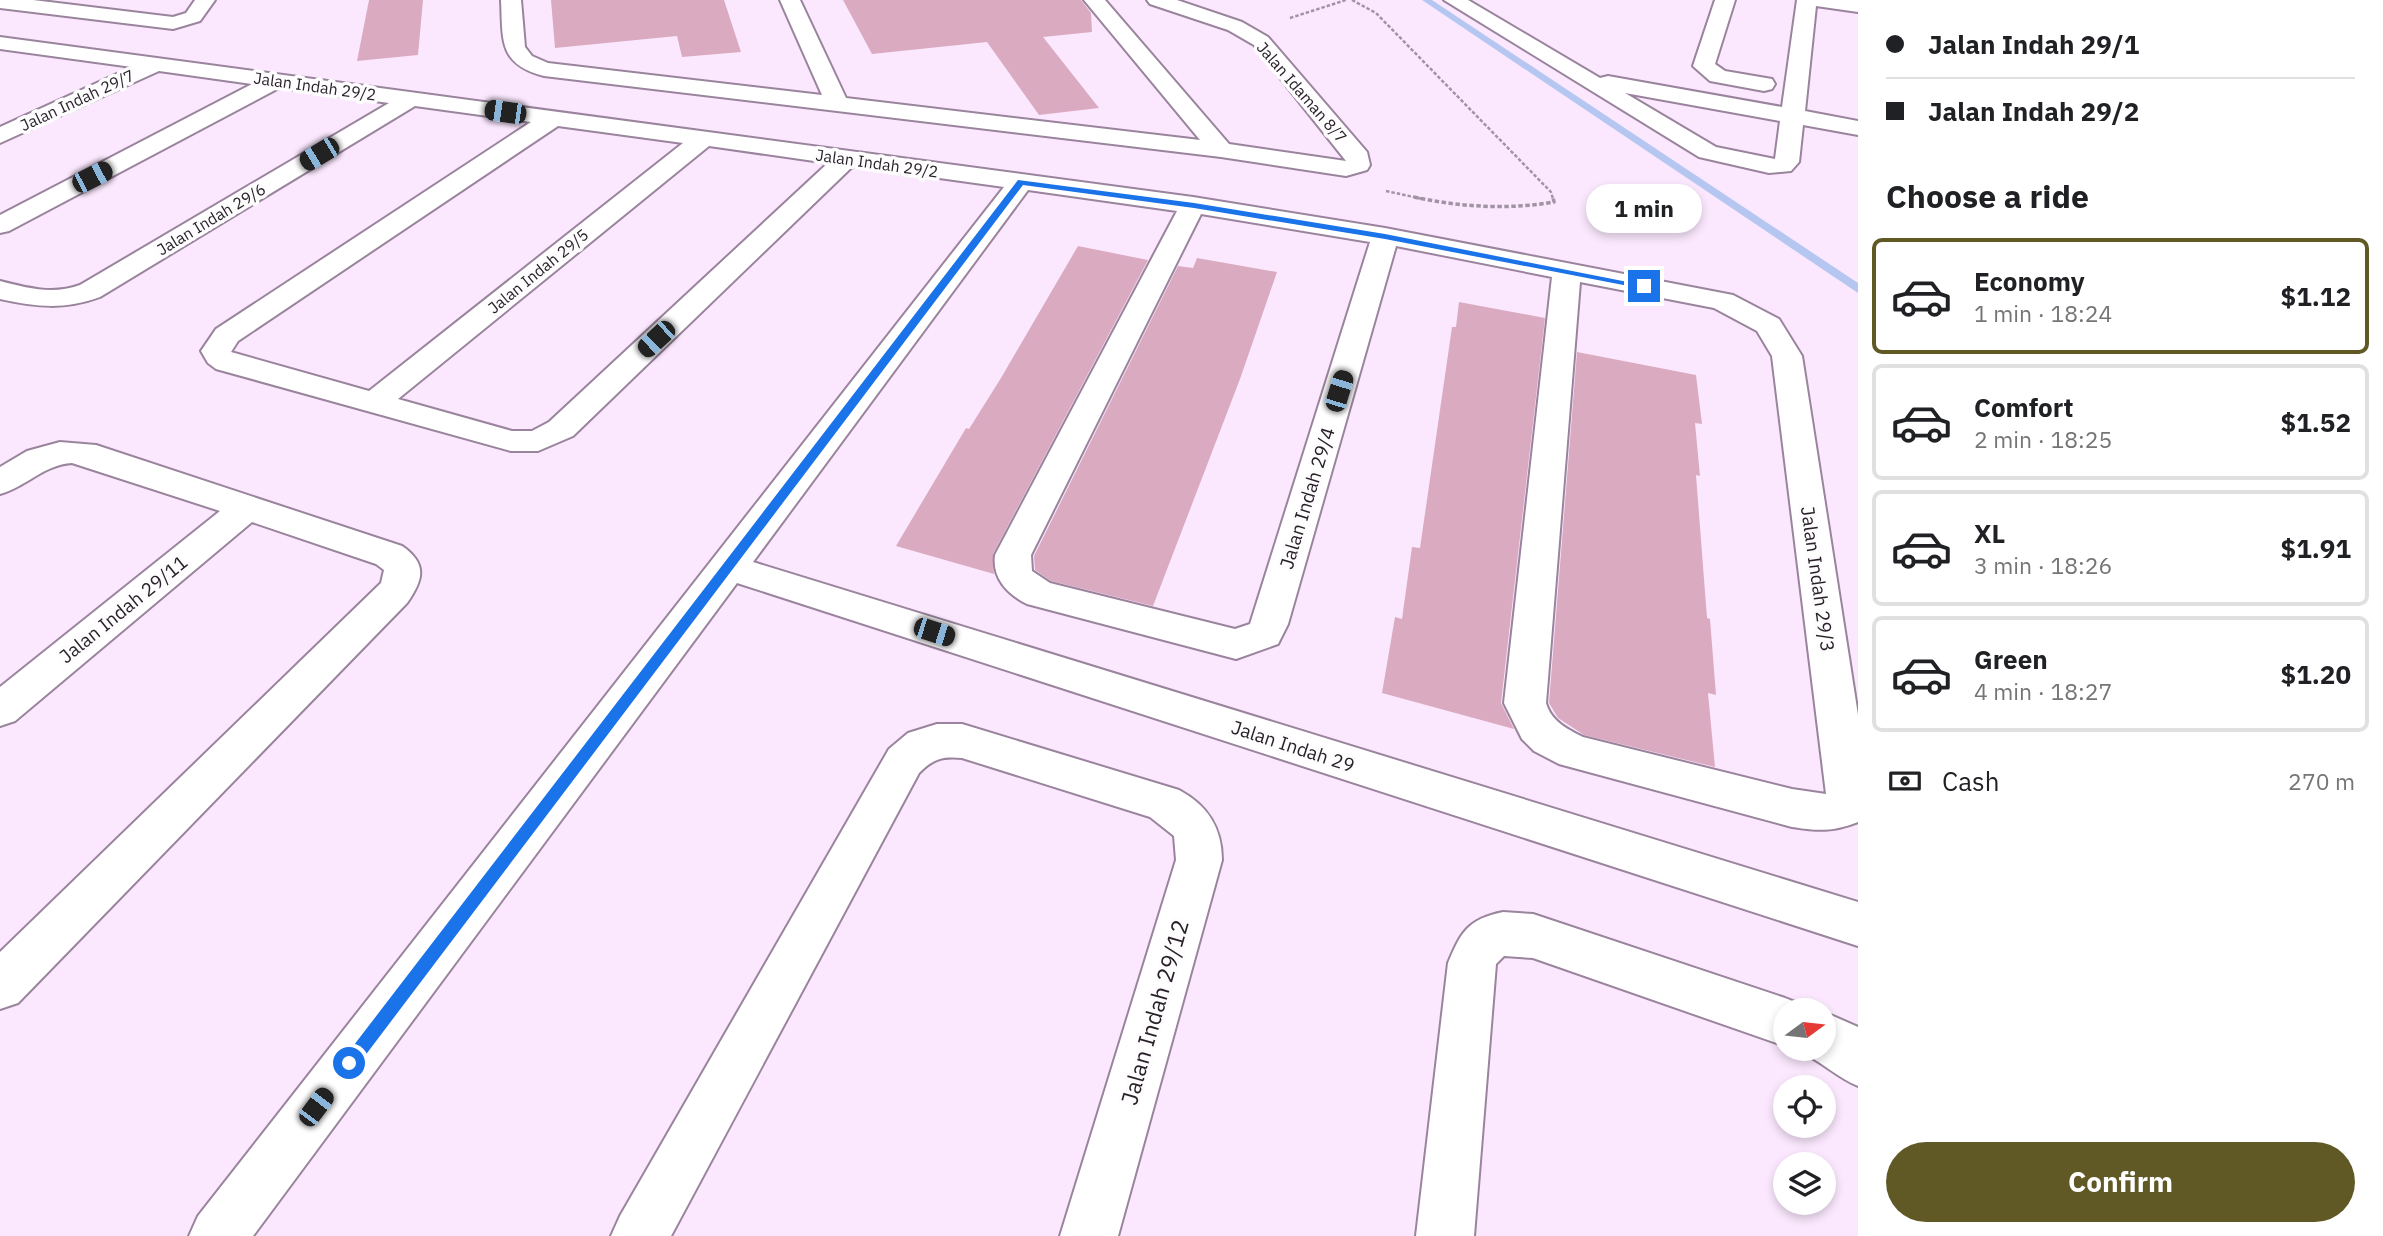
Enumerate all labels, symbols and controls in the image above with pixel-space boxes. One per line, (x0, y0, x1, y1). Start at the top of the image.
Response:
text: Jalan Indah 29/1 (1928, 27, 2139, 61)
street label: Jalan Idaman 8/7 (1253, 37, 1351, 147)
street label: Jalan Indah 29/7 (17, 65, 137, 135)
street label: Jalan Indah 29/2 (252, 67, 378, 105)
text: Jalan Indah 29/2 (1928, 94, 2139, 128)
car (483, 99, 528, 125)
car (296, 134, 343, 174)
street label: Jalan Indah 29/2 (814, 144, 940, 182)
car (69, 158, 116, 196)
text: Choose a ride (1886, 175, 2089, 217)
street label: Jalan Indah 29/6 (153, 179, 269, 259)
callout: 1 min (1586, 184, 1702, 233)
text: 1 min (1614, 193, 1674, 223)
street label: Jalan Indah 29/5 (484, 224, 592, 318)
text: Economy (1974, 264, 2085, 298)
icon: car (1890, 265, 1953, 328)
route end (1628, 270, 1660, 302)
text: $1.12 (2281, 279, 2351, 313)
text: 1 min · 18:24 (1974, 298, 2112, 328)
car (634, 317, 679, 361)
car (1323, 368, 1356, 414)
text: Comfort (1974, 390, 2073, 424)
icon: car (1890, 391, 1953, 454)
text: $1.52 (2281, 405, 2351, 439)
street label: Jalan Indah 29/4 (1274, 424, 1340, 572)
text: 2 min · 18:25 (1974, 424, 2112, 454)
street label: Jalan Indah 29/3 (1796, 505, 1840, 653)
text: XL (1974, 516, 2005, 550)
icon: car (1890, 517, 1953, 580)
text: $1.91 (2281, 531, 2351, 565)
street label: Jalan Indah 29/11 (54, 550, 192, 668)
text: 3 min · 18:26 (1974, 550, 2112, 580)
car (911, 616, 958, 648)
text: Green (1974, 642, 2048, 676)
icon: car (1890, 643, 1953, 706)
text: $1.20 (2281, 657, 2351, 691)
text: 4 min · 18:27 (1974, 676, 2112, 706)
street label: Jalan Indah 29 (1228, 715, 1358, 777)
icon: cash (1886, 762, 1924, 800)
text: Cash (1942, 764, 1999, 798)
text: 270 m (2288, 766, 2355, 796)
street label: Jalan Indah 29/12 (1113, 916, 1195, 1108)
north arrow (1773, 998, 1836, 1060)
map controls (1773, 998, 1836, 1215)
route start (333, 1047, 365, 1079)
button: locate (1773, 1075, 1836, 1138)
car (295, 1084, 338, 1130)
button: Confirm (1886, 1142, 2355, 1222)
button: layers (1773, 1152, 1836, 1215)

